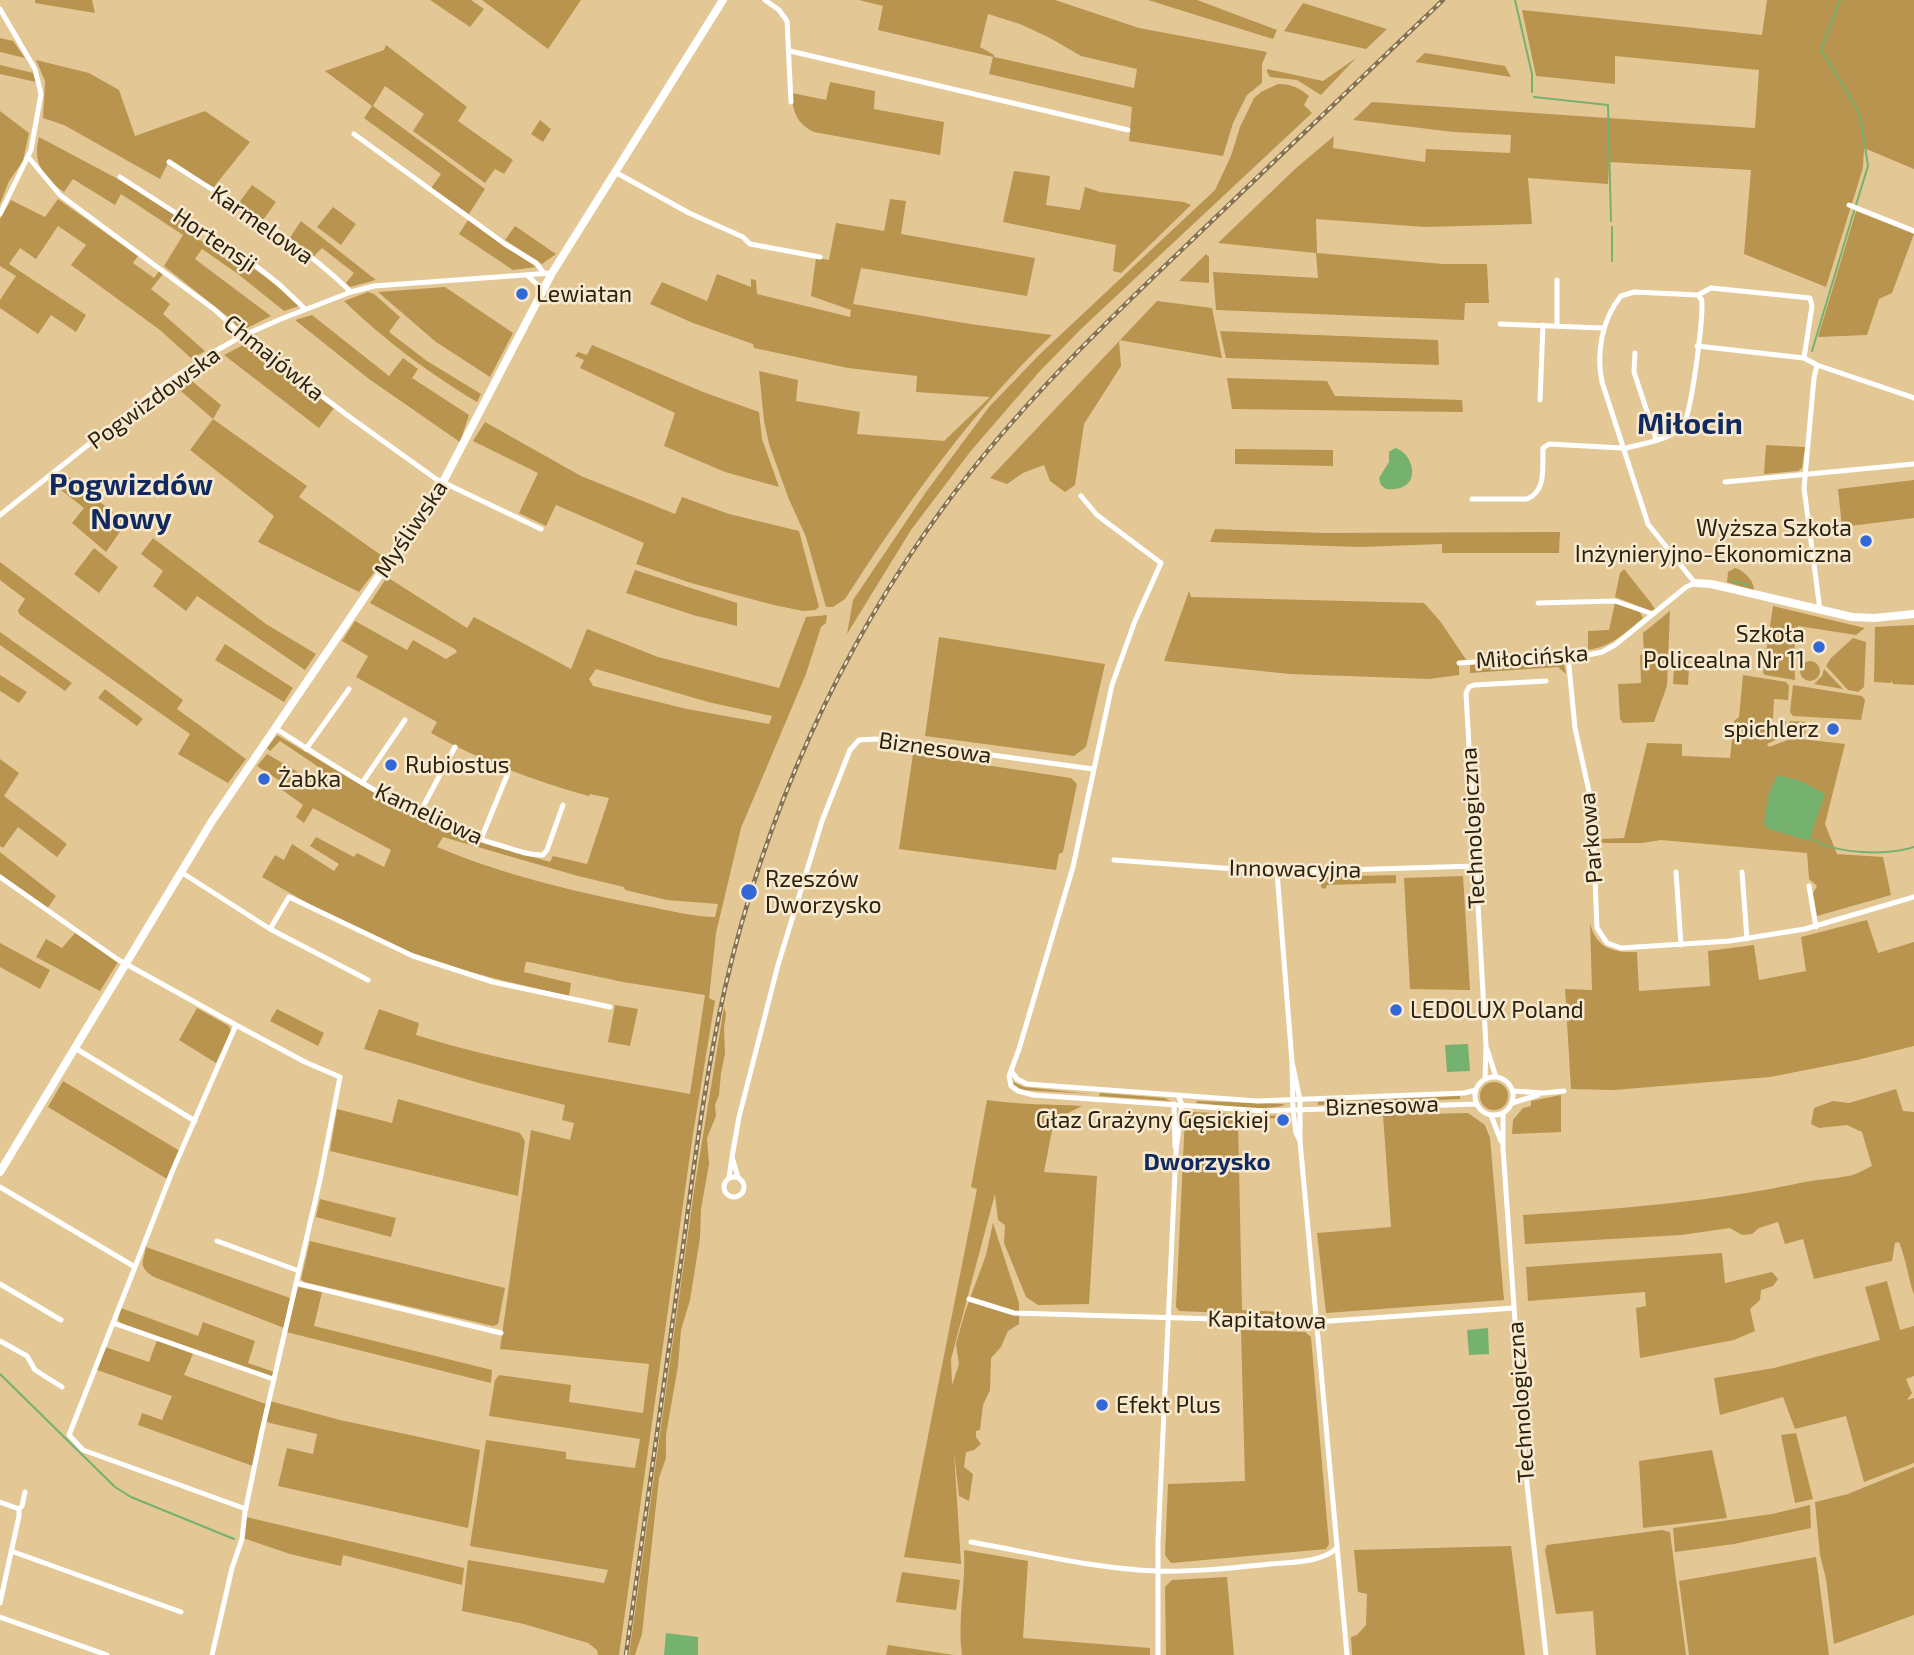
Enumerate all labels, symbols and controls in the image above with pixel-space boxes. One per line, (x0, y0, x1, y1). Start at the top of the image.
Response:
street label: Karmelowa (205, 179, 319, 271)
street label: Hortensji (168, 202, 262, 278)
place label: Lewiatan (536, 280, 632, 308)
marker: Lewiatan (514, 286, 530, 302)
street label: Chmajówka (218, 309, 330, 407)
street label: Pogwizdowska (82, 341, 226, 455)
district label: Miłocin (1637, 406, 1743, 442)
district label: Pogwizdów Nowy (49, 467, 213, 538)
street label: Myśliwska (368, 475, 454, 583)
place label: Wyższa Szkoła Inżynieryjno-Ekonomiczna (1575, 514, 1852, 568)
marker: Wyższa Szkoła Inżynieryjno-Ekonomiczna (1858, 533, 1874, 549)
place label: Szkoła Policealna Nr 11 (1643, 620, 1805, 674)
street label: Miłocińska (1475, 639, 1589, 675)
marker: Szkoła Policealna Nr 11 (1811, 639, 1827, 655)
place label: spichlerz (1724, 715, 1819, 743)
marker: spichlerz (1825, 721, 1841, 737)
street label: Biznesowa (877, 726, 993, 770)
street label: Technologiczna (1455, 747, 1491, 909)
place label: Rubiostus (405, 751, 509, 779)
marker: Rubiostus (383, 757, 399, 773)
place label: Żabka (278, 765, 341, 793)
marker: Żabka (256, 771, 272, 787)
street label: Kameliowa (371, 777, 487, 851)
street label: Parkowa (1573, 791, 1609, 885)
street label: Innowacyjna (1229, 854, 1361, 884)
place label: Rzeszów Dworzysko (765, 865, 881, 919)
marker: Rzeszów Dworzysko (739, 882, 759, 902)
place label: LEDOLUX Poland (1410, 996, 1584, 1024)
marker: LEDOLUX Poland (1388, 1002, 1404, 1018)
street label: Biznesowa (1325, 1090, 1439, 1122)
place label: Głaz Grażyny Gęsickiej (1036, 1106, 1269, 1134)
marker: Głaz Grażyny Gęsickiej (1275, 1112, 1291, 1128)
district label: Dworzysko (1143, 1148, 1271, 1176)
street label: Kapitałowa (1207, 1305, 1327, 1335)
street label: Technologiczna (1502, 1320, 1540, 1484)
place label: Efekt Plus (1116, 1391, 1221, 1419)
marker: Efekt Plus (1094, 1397, 1110, 1413)

